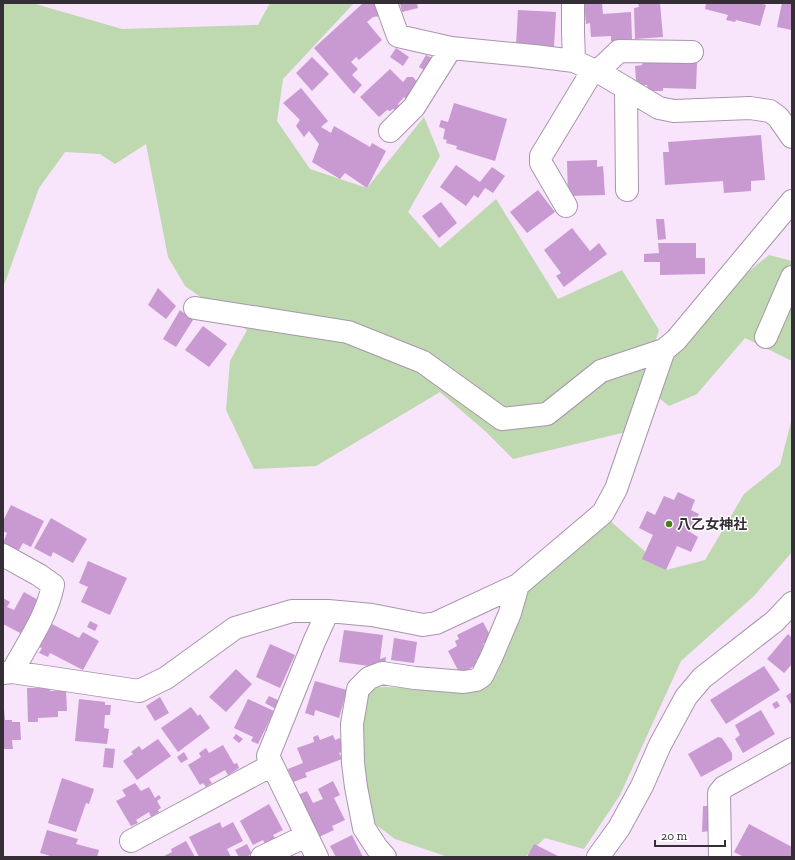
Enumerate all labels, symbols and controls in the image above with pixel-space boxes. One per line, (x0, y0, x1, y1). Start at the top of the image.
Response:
place label: 八乙女神社 (677, 516, 747, 533)
marker: 八乙女神社 (664, 519, 674, 529)
scale bar (655, 822, 725, 848)
text: 20 m (661, 829, 688, 843)

